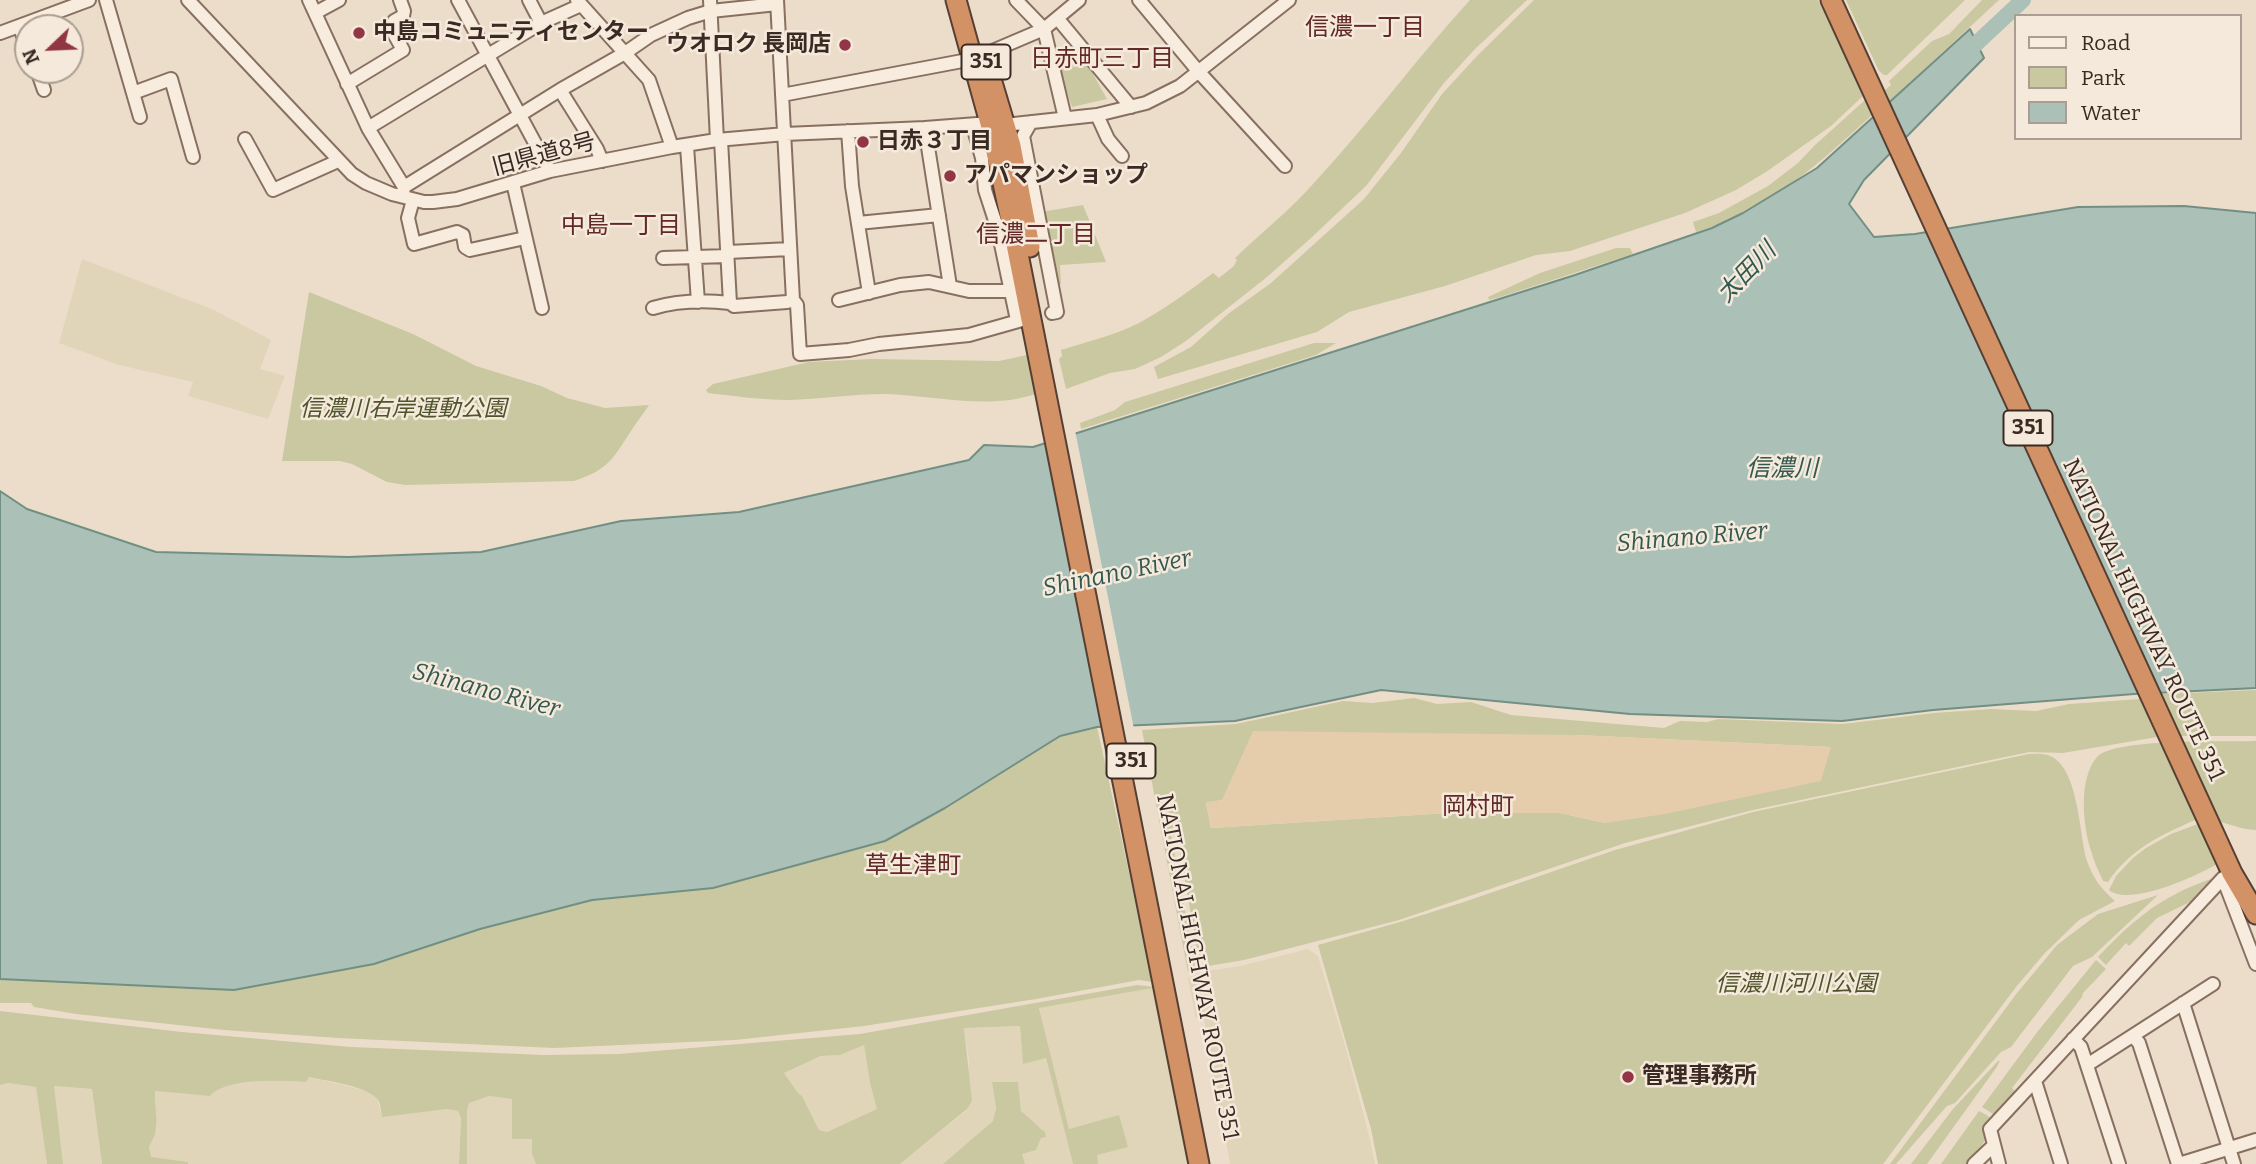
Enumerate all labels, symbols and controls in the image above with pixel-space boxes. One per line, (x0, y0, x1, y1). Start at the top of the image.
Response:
north arrow (14, 14, 84, 84)
district label: 信濃一丁目 (1305, 14, 1425, 42)
legend (2014, 14, 2242, 140)
place label: 中島コミュニティセンター (373, 19, 649, 47)
marker: 中島コミュニティセンター (351, 25, 367, 41)
text: Road (2081, 30, 2130, 56)
place label: ウオロク 長岡店 (666, 31, 831, 59)
marker: ウオロク 長岡店 (837, 37, 853, 53)
road number: 351 (962, 44, 1010, 80)
text: N (18, 45, 45, 68)
district label: 日赤町三丁目 (1030, 45, 1174, 73)
text: Park (2081, 65, 2125, 91)
text: Water (2081, 100, 2140, 126)
street label: 旧県道8号 (489, 128, 599, 182)
place label: 日赤３丁目 (877, 128, 992, 156)
marker: 日赤３丁目 (855, 134, 871, 150)
place label: アパマンショップ (964, 162, 1148, 190)
marker: アパマンショップ (942, 168, 958, 184)
district label: 中島一丁目 (561, 212, 681, 240)
district label: 信濃二丁目 (976, 221, 1096, 249)
water label: 太田川 (1712, 237, 1782, 309)
park label: 信濃川右岸運動公園 (300, 396, 506, 424)
road number: 351 (2004, 410, 2052, 446)
water label: 信濃川 (1746, 455, 1818, 483)
street label: NATIONAL HIGHWAY ROUTE 351 (2056, 455, 2230, 785)
water label: Shinano River (1616, 517, 1768, 559)
water label: Shinano River (1040, 544, 1194, 604)
water label: Shinano River (409, 658, 563, 724)
road number: 351 (1106, 744, 1156, 778)
street label: NATIONAL HIGHWAY ROUTE 351 (1150, 792, 1244, 1142)
district label: 岡村町 (1442, 793, 1514, 821)
district label: 草生津町 (865, 852, 961, 880)
park label: 信濃川河川公園 (1716, 971, 1876, 999)
place label: 管理事務所 (1642, 1063, 1757, 1091)
marker: 管理事務所 (1620, 1069, 1636, 1085)

